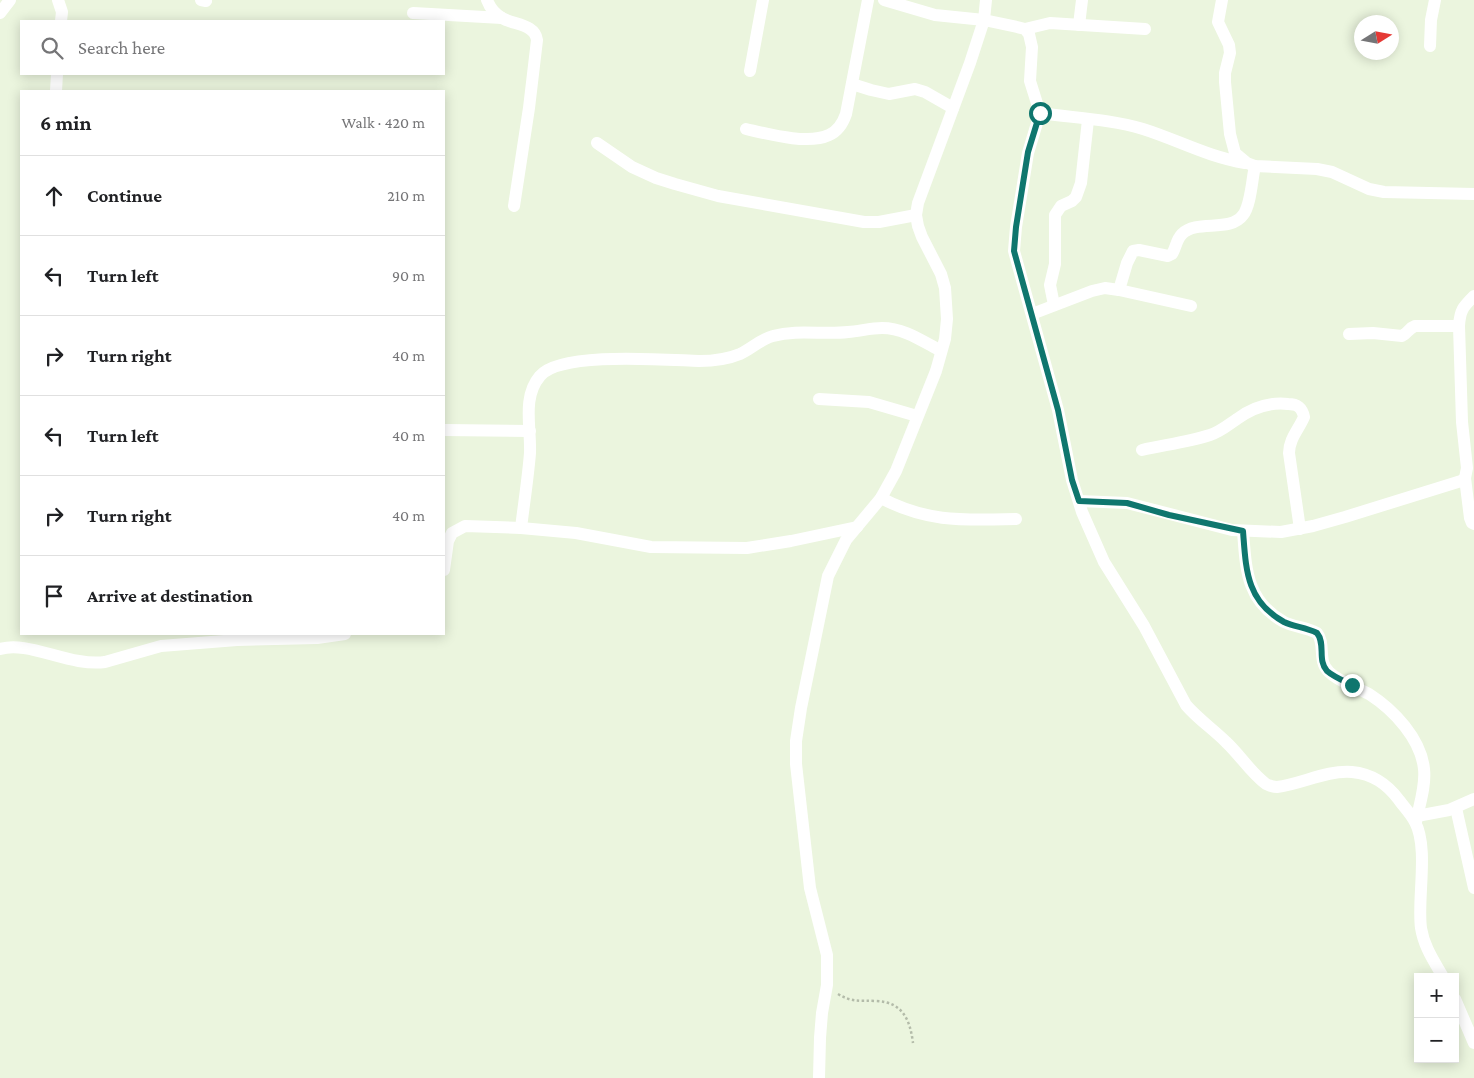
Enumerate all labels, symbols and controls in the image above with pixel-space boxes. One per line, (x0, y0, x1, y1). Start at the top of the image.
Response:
north arrow (1354, 15, 1399, 60)
search box (20, 20, 445, 75)
icon: search (38, 34, 66, 62)
text: Search here (78, 37, 165, 58)
route start (1029, 102, 1052, 125)
text: 6 min (40, 111, 91, 135)
text: Walk · 420 m (341, 114, 425, 131)
icon: ahead (40, 182, 68, 210)
text: Continue (87, 185, 162, 206)
text: 210 m (387, 187, 425, 204)
icon: left (40, 262, 68, 290)
text: Turn left (87, 265, 159, 286)
text: 90 m (392, 267, 425, 284)
icon: right (40, 342, 68, 370)
text: Turn right (87, 345, 172, 366)
text: 40 m (392, 347, 425, 364)
icon: left (40, 422, 68, 450)
text: Turn left (87, 425, 159, 446)
text: 40 m (392, 427, 425, 444)
icon: right (40, 502, 68, 530)
text: Turn right (87, 505, 172, 526)
text: 40 m (392, 507, 425, 524)
icon: arrive (40, 582, 68, 610)
text: Arrive at destination (87, 585, 253, 606)
route end (1341, 674, 1364, 697)
map controls (1414, 973, 1459, 1063)
button: + (1414, 973, 1459, 1018)
button: − (1414, 1018, 1459, 1063)

